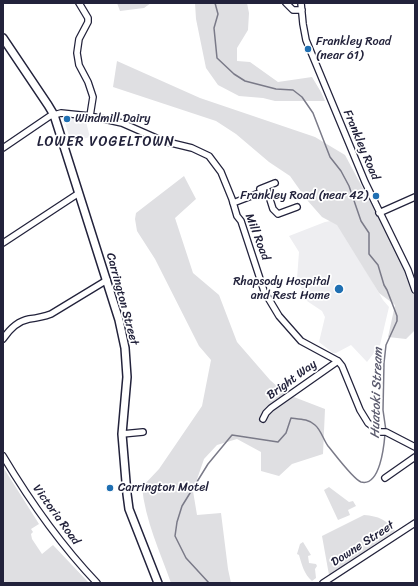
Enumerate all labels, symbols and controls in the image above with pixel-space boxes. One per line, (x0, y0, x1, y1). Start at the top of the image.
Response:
place label: Frankley Road (near 61) (316, 35, 391, 63)
marker: Frankley Road (near 61) (303, 44, 313, 54)
street label: Frankley Road (340, 108, 382, 182)
place label: Windmill Dairy (75, 112, 151, 126)
marker: Windmill Dairy (62, 114, 72, 124)
district label: LOWER VOGELTOWN (36, 134, 176, 150)
place label: Frankley Road (near 42) (240, 189, 368, 203)
marker: Frankley Road (near 42) (371, 191, 381, 201)
street label: Mill Road (242, 212, 272, 262)
street label: Carrington Street (103, 251, 141, 347)
place label: Rhapsody Hospital and Rest Home (233, 275, 330, 303)
marker: Rhapsody Hospital and Rest Home (333, 283, 345, 295)
water label: Huatoki Stream (368, 347, 386, 439)
street label: Bright Way (264, 357, 320, 403)
place label: Carrington Motel (118, 481, 209, 495)
street label: Victoria Road (29, 482, 83, 548)
marker: Carrington Motel (105, 483, 115, 493)
street label: Downe Street (329, 518, 397, 570)

